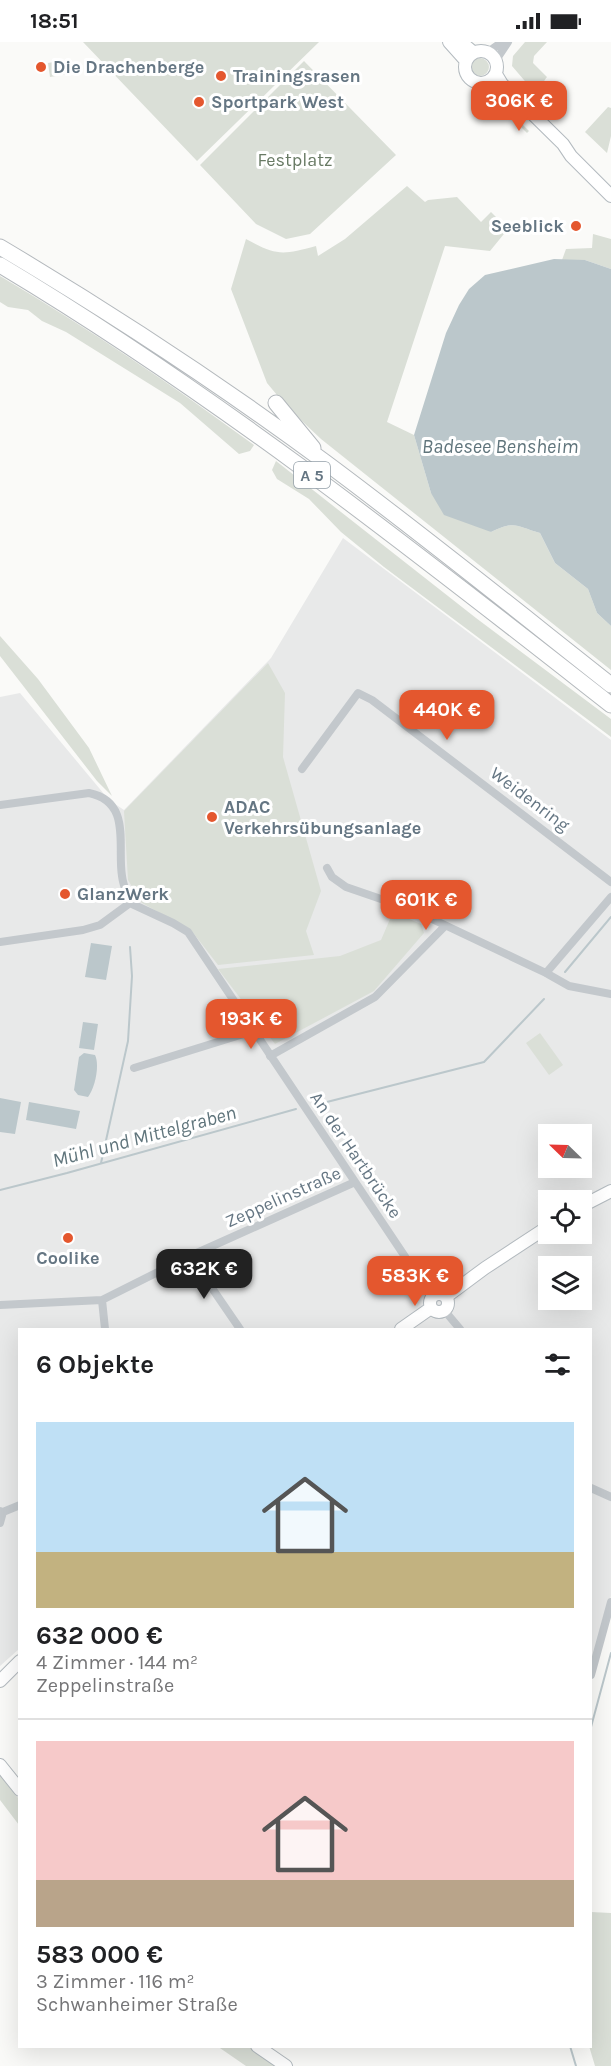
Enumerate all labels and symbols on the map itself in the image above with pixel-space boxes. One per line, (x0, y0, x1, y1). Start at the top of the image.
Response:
place label: Die Drachenberge (53, 56, 204, 78)
marker: Die Drachenberge (34, 60, 48, 74)
place label: Trainingsrasen (233, 65, 361, 87)
marker: Trainingsrasen (214, 69, 228, 83)
pin: 306K € (470, 81, 568, 132)
place label: Sportpark West (211, 91, 344, 113)
marker: Sportpark West (192, 95, 206, 109)
park label: Festplatz (257, 149, 333, 171)
place label: Seeblick (491, 215, 564, 237)
marker: Seeblick (569, 219, 583, 233)
water label: Badesee Bensheim (422, 435, 578, 458)
road number: A 5 (294, 462, 330, 488)
pin: 440K € (398, 690, 496, 741)
street label: Weidenring (486, 762, 574, 836)
place label: ADAC Verkehrsübungsanlage (224, 796, 421, 839)
marker: ADAC Verkehrsübungsanlage (205, 810, 219, 824)
pin: 601K € (377, 880, 475, 931)
place label: GlanzWerk (77, 883, 169, 905)
marker: GlanzWerk (58, 887, 72, 901)
pin: 193K € (202, 999, 300, 1050)
street label: An der Hartbrücke (305, 1087, 407, 1223)
water label: Mühl und Mittelgraben (50, 1101, 239, 1172)
north arrow (538, 1124, 592, 1178)
street label: Zeppelinstraße (222, 1162, 344, 1232)
marker: Coolike (61, 1231, 75, 1245)
place label: Coolike (36, 1247, 100, 1269)
pin: 632K € (155, 1249, 253, 1300)
pin: 583K € (366, 1256, 464, 1307)

